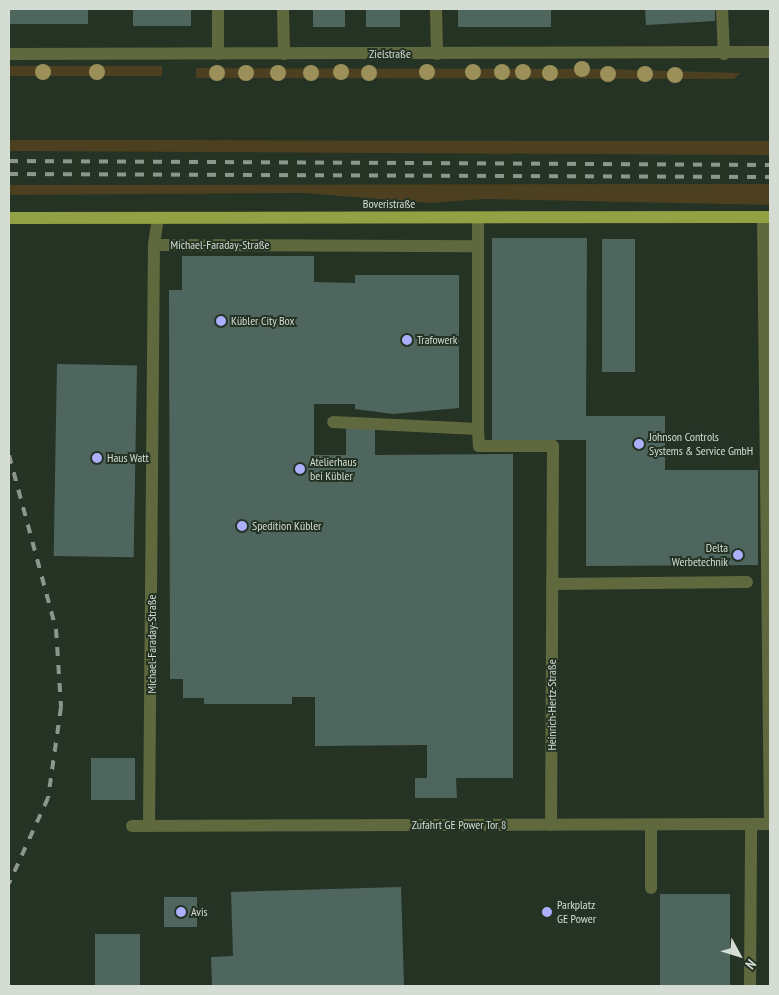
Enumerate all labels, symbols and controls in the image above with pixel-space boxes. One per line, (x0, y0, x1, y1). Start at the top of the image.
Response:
street label: Zielstraße (369, 47, 411, 61)
street label: Boveristraße (363, 197, 415, 211)
street label: Michael-Faraday-Straße (170, 238, 270, 252)
place label: Kübler City Box (231, 314, 295, 328)
marker: Kübler City Box (215, 315, 227, 327)
place label: Trafowerk (417, 333, 457, 347)
marker: Trafowerk (401, 334, 413, 346)
place label: Johnson Controls Systems & Service GmbH (649, 430, 753, 458)
marker: Johnson Controls Systems & Service GmbH (633, 438, 645, 450)
place label: Haus Watt (107, 451, 149, 465)
marker: Haus Watt (91, 452, 103, 464)
place label: Atelierhaus bei Kübler (310, 455, 357, 483)
marker: Atelierhaus bei Kübler (294, 463, 306, 475)
place label: Spedition Kübler (252, 519, 321, 533)
marker: Spedition Kübler (236, 520, 248, 532)
place label: Delta Werbetechnik (672, 541, 728, 569)
marker: Delta Werbetechnik (732, 549, 744, 561)
street label: Michael-Faraday-Straße (145, 594, 159, 694)
street label: Heinrich-Hertz-Straße (545, 659, 559, 751)
street label: Zufahrt GE Power Tor 8 (412, 818, 506, 832)
place label: Parkplatz GE Power (557, 898, 596, 926)
place label: Avis (191, 905, 208, 919)
marker: Avis (175, 906, 187, 918)
marker: Parkplatz GE Power (541, 906, 553, 918)
north arrow (714, 930, 764, 980)
text: N (741, 956, 760, 973)

